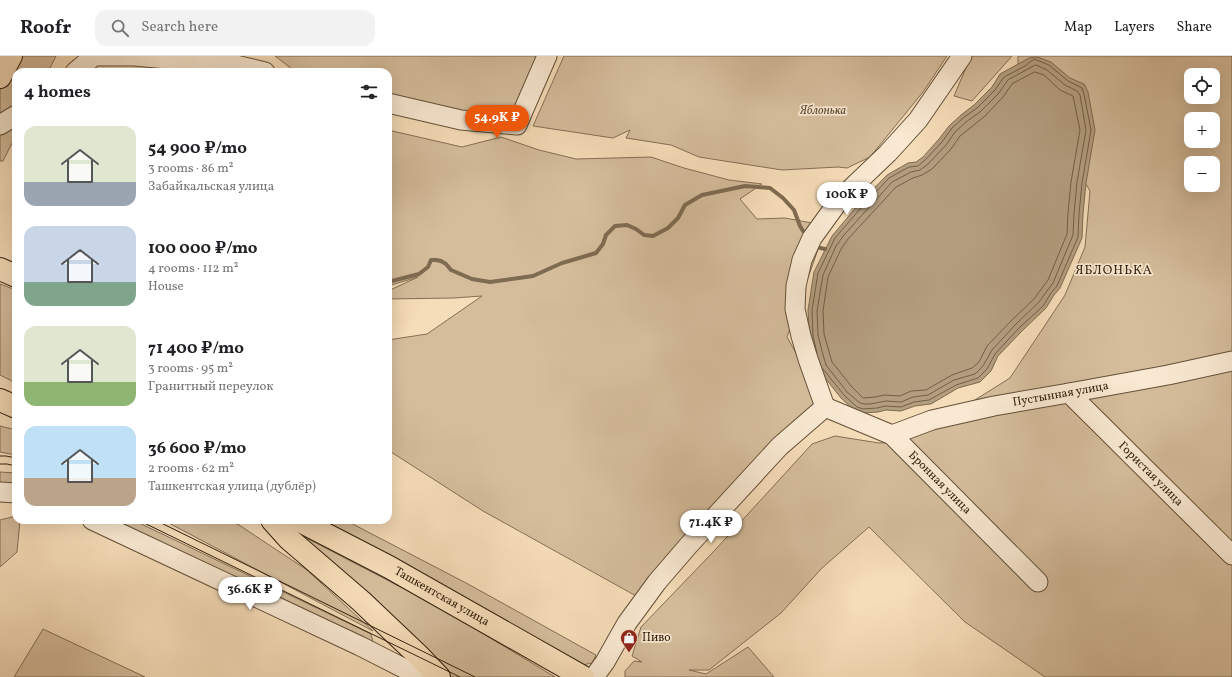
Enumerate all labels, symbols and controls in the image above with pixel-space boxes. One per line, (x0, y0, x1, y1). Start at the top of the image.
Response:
search box (95, 10, 375, 46)
text: Roofr (20, 15, 71, 41)
icon: search (109, 17, 131, 39)
text: Search here (141, 17, 218, 38)
text: Map (1064, 18, 1092, 37)
text: Layers (1114, 18, 1154, 37)
text: Share (1176, 18, 1212, 37)
map controls (1184, 68, 1220, 192)
button: locate (1184, 68, 1220, 104)
text: 4 homes (24, 81, 91, 104)
icon: filters (358, 81, 380, 103)
park label: Яблонька (799, 103, 846, 119)
pin: 54.9K ₽ (460, 105, 534, 139)
text: 54.9K ₽ (474, 109, 520, 127)
button: + (1184, 112, 1220, 148)
text: 54 900 ₽/mo (148, 137, 247, 160)
icon: home (56, 142, 104, 190)
button: − (1184, 156, 1220, 192)
text: 3 rooms · 86 m² (148, 160, 233, 178)
text: Забайкальская улица (148, 178, 274, 196)
pin: 100K ₽ (814, 182, 880, 216)
text: 100K ₽ (826, 186, 868, 204)
text: 100 000 ₽/mo (148, 237, 258, 260)
icon: home (56, 242, 104, 290)
text: 4 rooms · 112 m² (148, 260, 238, 278)
district label: ЯБЛОНЬКА (1075, 262, 1153, 280)
text: House (148, 278, 184, 296)
text: 71 400 ₽/mo (148, 337, 244, 360)
icon: home (56, 342, 104, 390)
text: 3 rooms · 95 m² (148, 360, 233, 378)
text: Гранитный переулок (148, 378, 273, 396)
street label: Пустынная улица (1011, 378, 1110, 411)
text: 36 600 ₽/mo (148, 437, 246, 460)
street label: Гористая улица (1115, 438, 1187, 510)
icon: home (56, 442, 104, 490)
street label: Бронная улица (905, 448, 974, 518)
text: 2 rooms · 62 m² (148, 460, 234, 478)
text: Ташкентская улица (дублёр) (148, 478, 316, 496)
pin: 71.4K ₽ (674, 510, 748, 544)
text: 71.4K ₽ (689, 514, 733, 532)
street label: Ташкентская улица (391, 564, 492, 630)
pin: 36.6K ₽ (213, 577, 287, 611)
text: 36.6K ₽ (227, 581, 273, 599)
shop icon: Пиво (619, 628, 639, 653)
place label: Пиво (642, 630, 671, 646)

